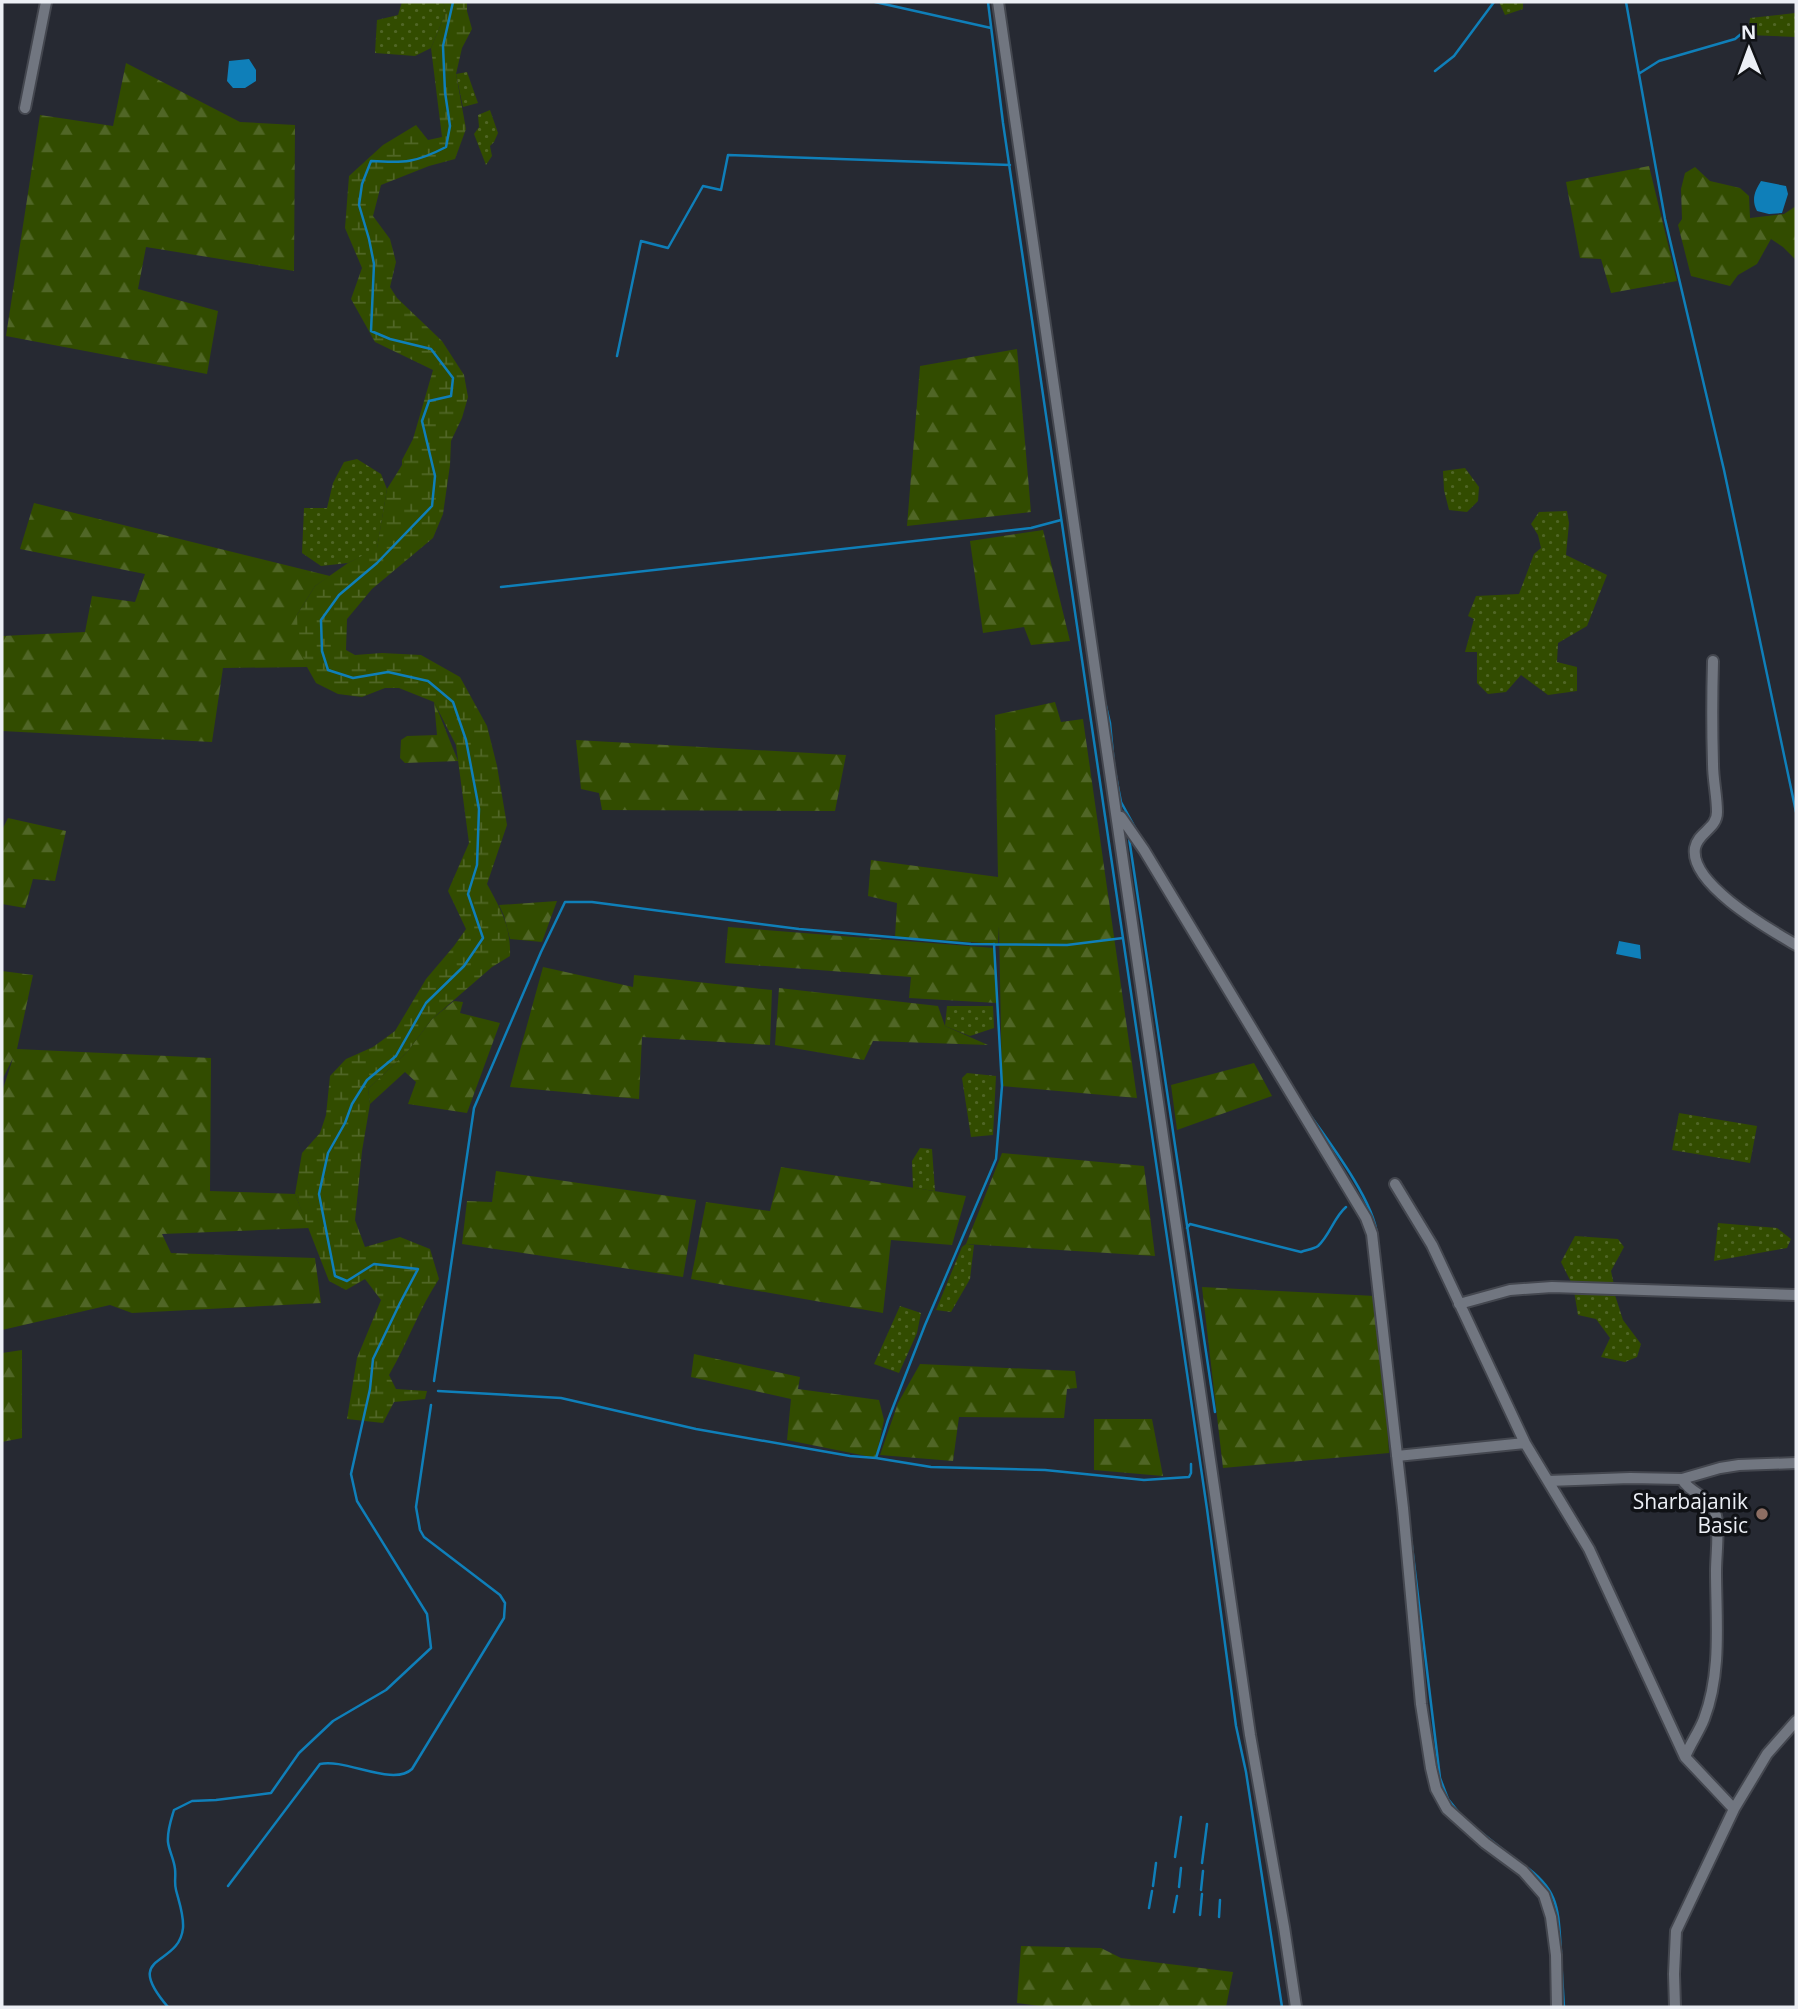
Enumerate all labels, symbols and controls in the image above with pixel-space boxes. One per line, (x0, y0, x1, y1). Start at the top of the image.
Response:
north arrow (1714, 14, 1784, 84)
text: N (1741, 19, 1757, 45)
place label: Sharbajanik Basic (1633, 1487, 1748, 1539)
marker: Sharbajanik Basic (1754, 1506, 1770, 1522)

